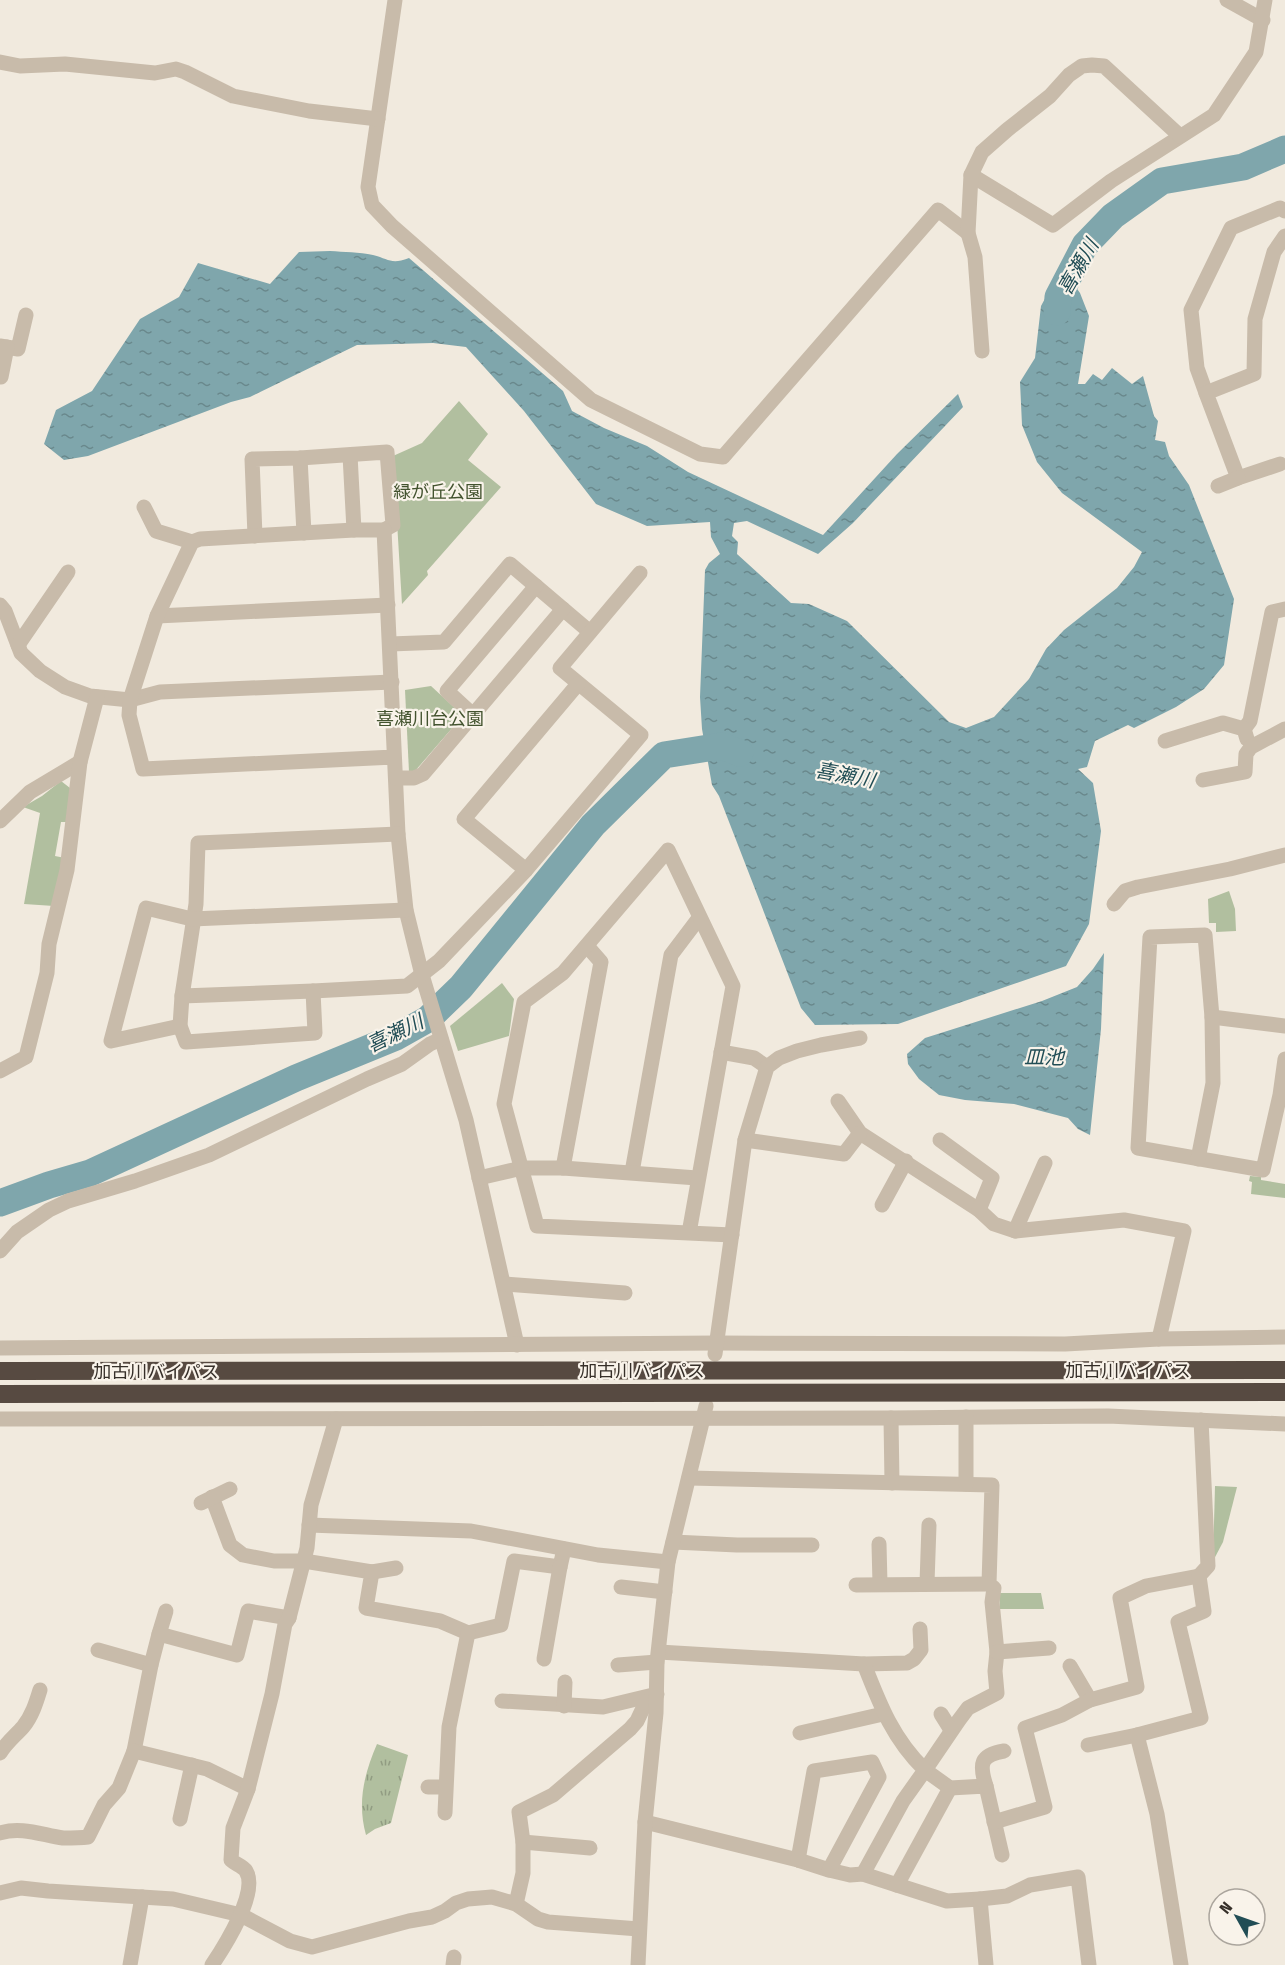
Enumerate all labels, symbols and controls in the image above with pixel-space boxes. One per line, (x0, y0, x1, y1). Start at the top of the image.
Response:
water label: 喜瀬川 (1053, 233, 1104, 299)
park label: 緑が丘公園 (393, 481, 483, 503)
park label: 喜瀬川台公園 (376, 708, 484, 730)
water label: 喜瀬川 (813, 757, 879, 793)
water label: 喜瀬川 (363, 1008, 429, 1057)
water label: 皿池 (1024, 1045, 1066, 1069)
street label: 加古川バイパス (579, 1360, 705, 1382)
street label: 加古川バイパス (1065, 1360, 1191, 1382)
street label: 加古川バイパス (93, 1361, 219, 1383)
north arrow (1207, 1887, 1267, 1947)
text: N (1216, 1898, 1236, 1917)

